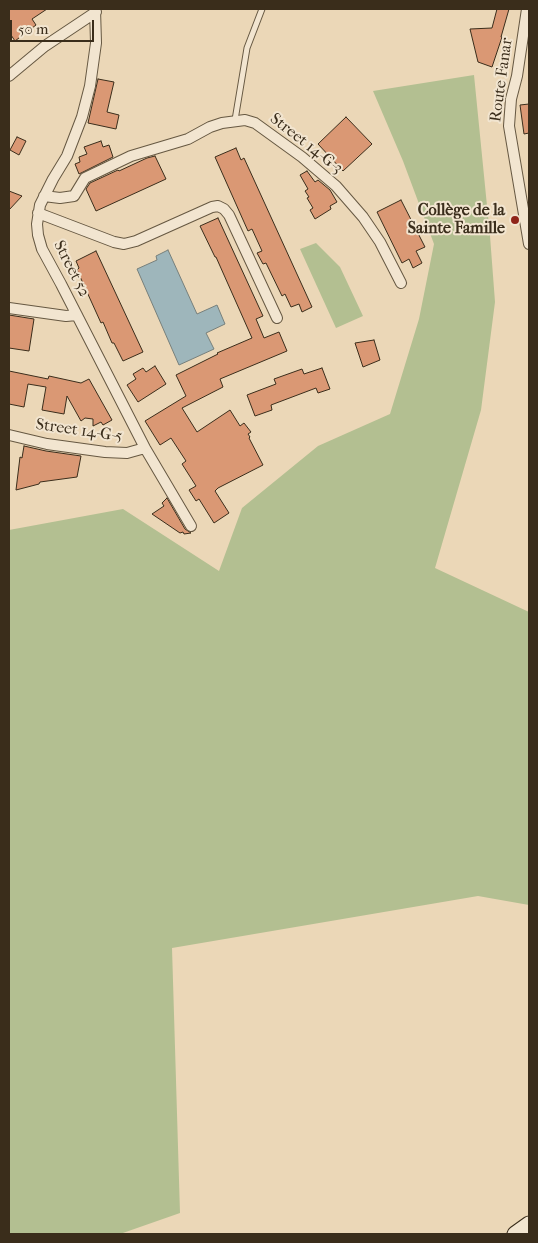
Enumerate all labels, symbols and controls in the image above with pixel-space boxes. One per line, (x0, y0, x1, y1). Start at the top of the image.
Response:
scale bar (12, 10, 96, 42)
text: 50 m (18, 20, 48, 38)
street label: Route Fanar (487, 37, 517, 123)
street label: Street 14-G-3 (266, 110, 346, 178)
place label: Collège de la Sainte Famille (408, 201, 505, 239)
marker: Collège de la Sainte Famille (509, 214, 521, 226)
street label: Street 52 (49, 238, 93, 300)
street label: Street 14-G-5 (34, 415, 124, 447)

